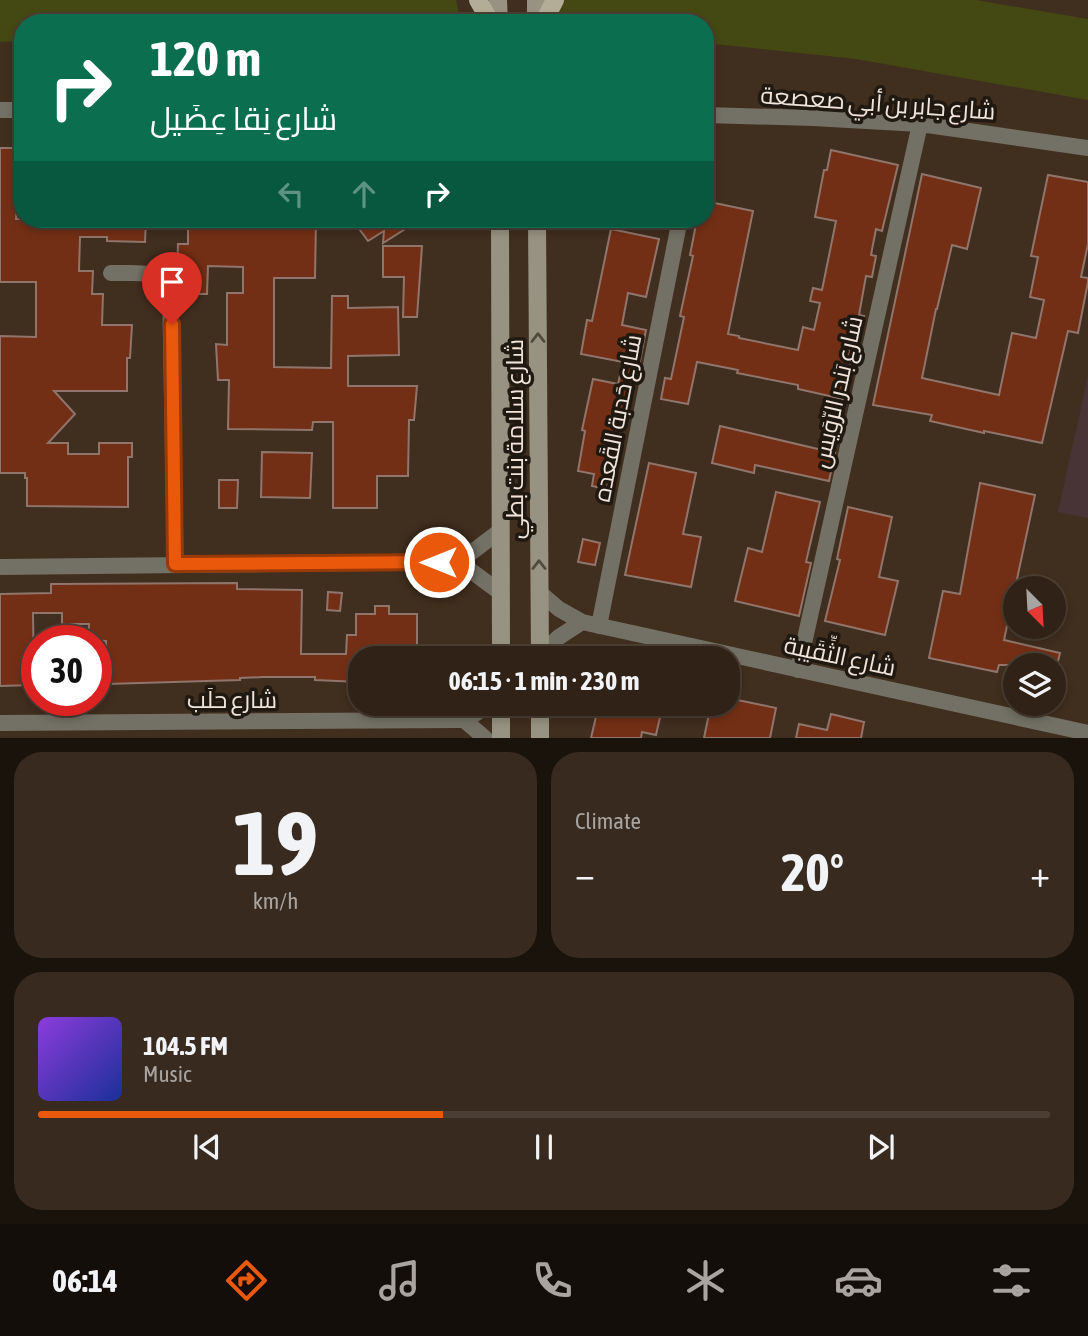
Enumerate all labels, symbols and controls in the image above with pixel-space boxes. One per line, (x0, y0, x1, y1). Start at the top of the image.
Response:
text: 120 m (150, 30, 261, 86)
icon: right (35, 42, 126, 133)
street label: شارع جابر بن أبي صعصعة (759, 79, 997, 131)
text: شارع نِقا عِضَيل (150, 100, 337, 137)
icon: left (272, 175, 310, 213)
icon: ahead (345, 175, 383, 213)
icon: right (418, 175, 456, 213)
pin (142, 252, 202, 324)
icon: arrive (153, 263, 191, 301)
street label: شارع بَندر الرّوَيس (806, 313, 871, 471)
one-way arrow (530, 332, 545, 343)
street label: شارع حَدبة القَعده (588, 332, 649, 505)
street label: شارع سلامة بنت بطي (501, 339, 534, 539)
position arrow (402, 525, 476, 599)
one-way arrow (531, 560, 547, 570)
north arrow (1003, 576, 1066, 639)
map controls (1003, 576, 1066, 716)
speed limit sign: 30 (21, 625, 112, 716)
street label: شارع الثِّقَيبة (781, 625, 899, 684)
button: layers (1003, 653, 1066, 716)
text: 06:15 · 1 min · 230 m (449, 666, 639, 696)
street label: شارع حلَب (187, 686, 277, 716)
text: 19 (233, 790, 318, 894)
text: Climate (575, 808, 641, 834)
text: 20° (781, 842, 844, 902)
text: − (575, 852, 595, 895)
text: + (1030, 852, 1050, 895)
text: km/h (253, 888, 298, 914)
text: 104.5 FM (143, 1031, 228, 1061)
text: Music (143, 1061, 191, 1087)
icon: previous (188, 1128, 226, 1166)
icon: pause (525, 1128, 563, 1166)
icon: next (862, 1128, 900, 1166)
icon: directions (222, 1256, 271, 1305)
icon: music (375, 1256, 424, 1305)
icon: phone (528, 1256, 577, 1305)
icon: climate (681, 1256, 730, 1305)
icon: car (834, 1256, 883, 1305)
icon: filters (987, 1256, 1036, 1305)
text: 06:14 (52, 1262, 118, 1299)

